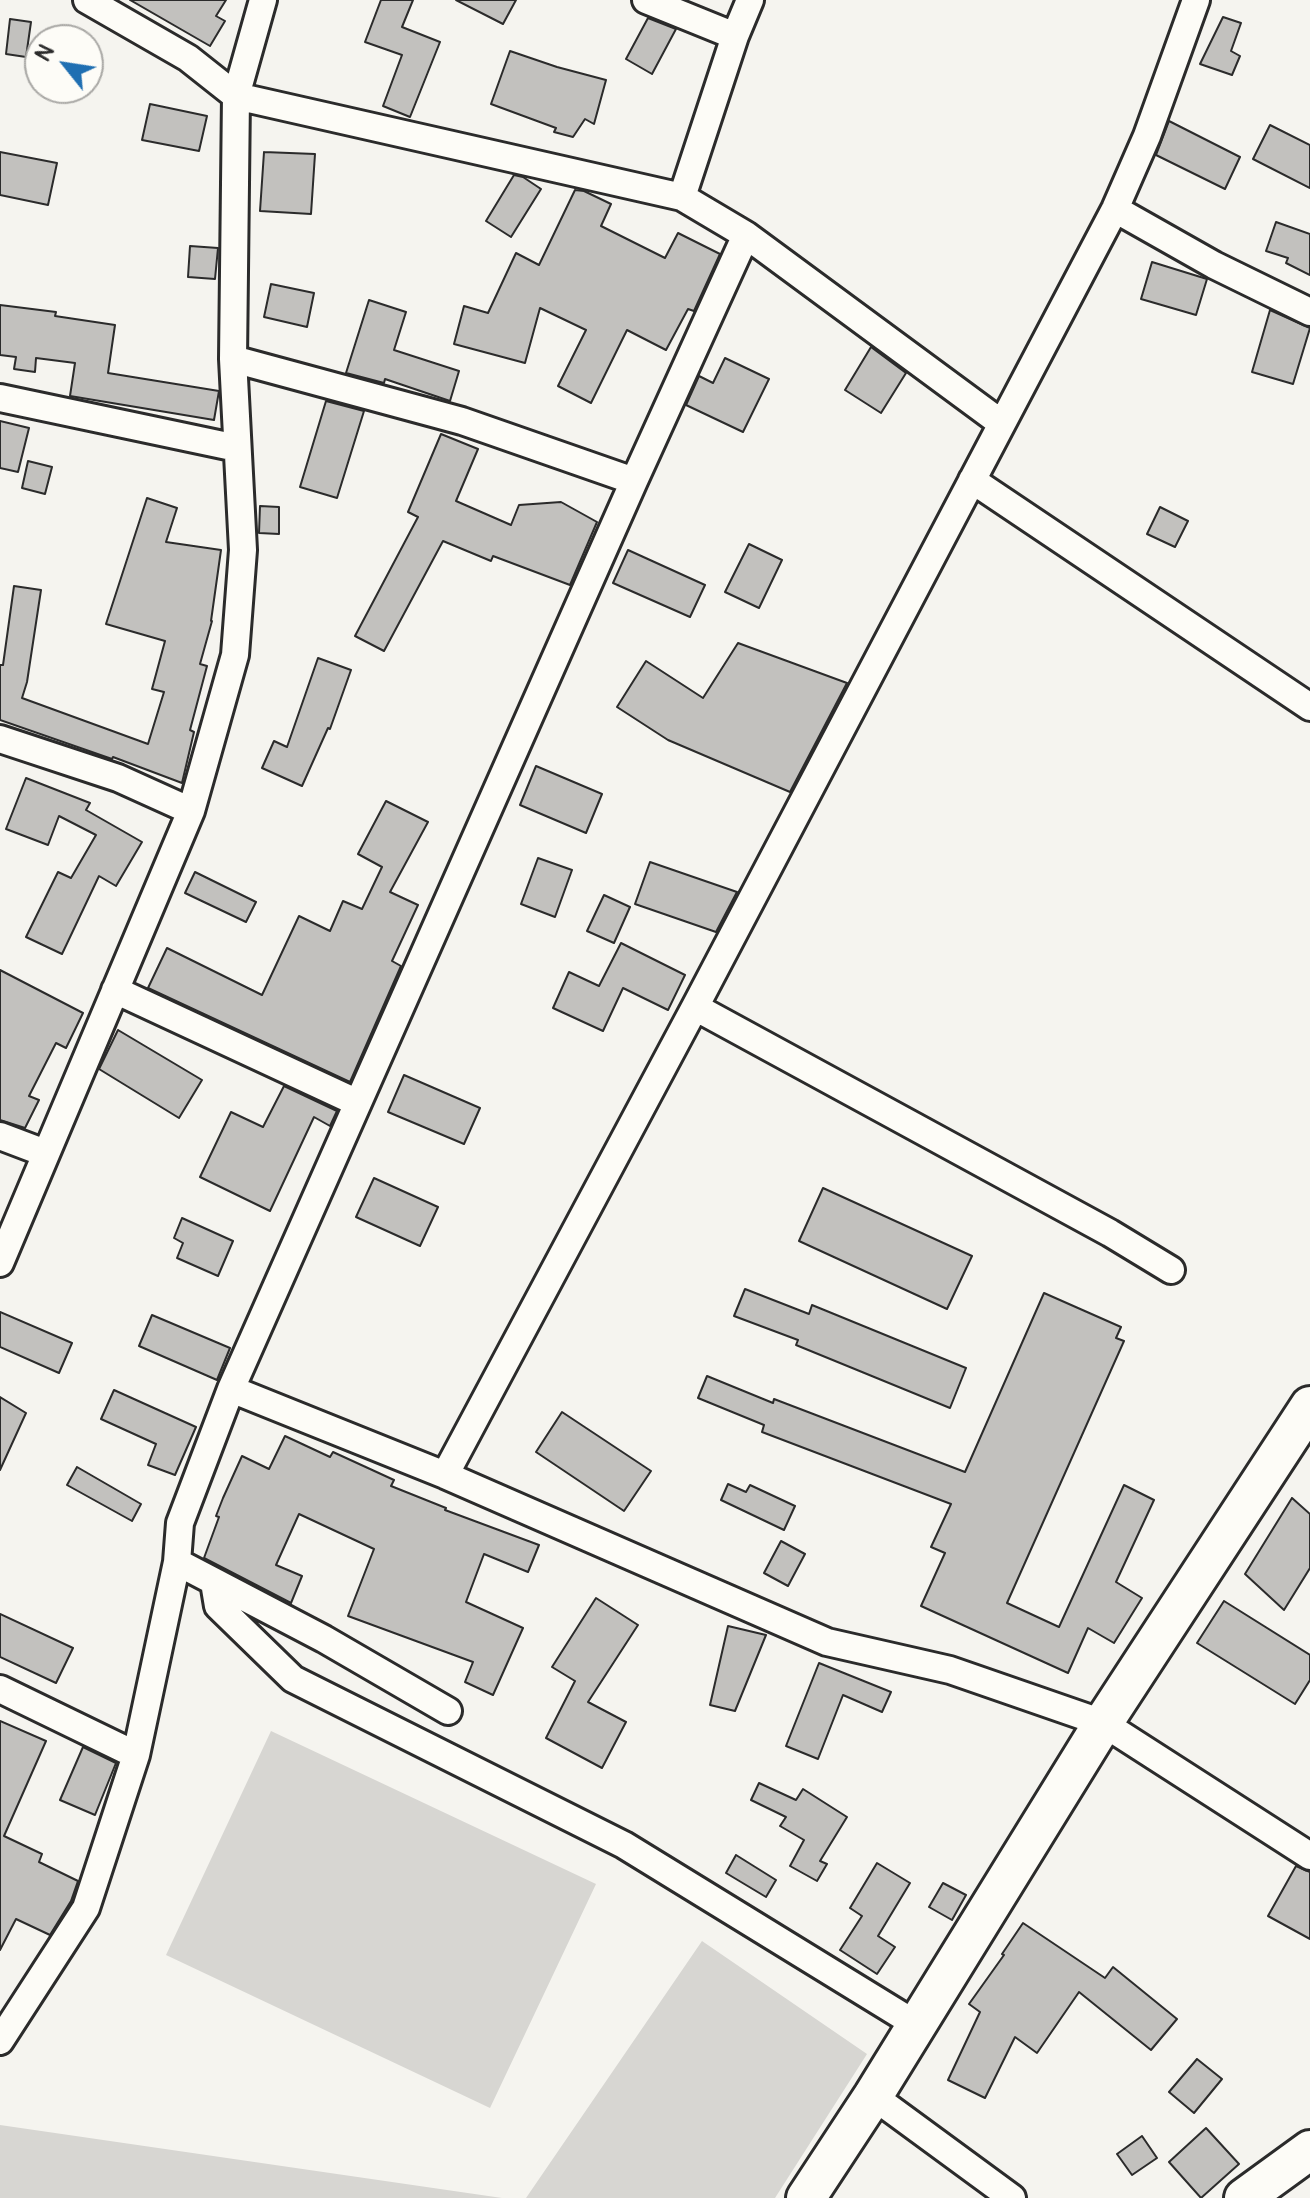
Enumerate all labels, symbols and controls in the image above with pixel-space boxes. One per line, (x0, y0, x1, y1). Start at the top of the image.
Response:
north arrow (24, 24, 104, 104)
text: N (29, 40, 61, 66)

